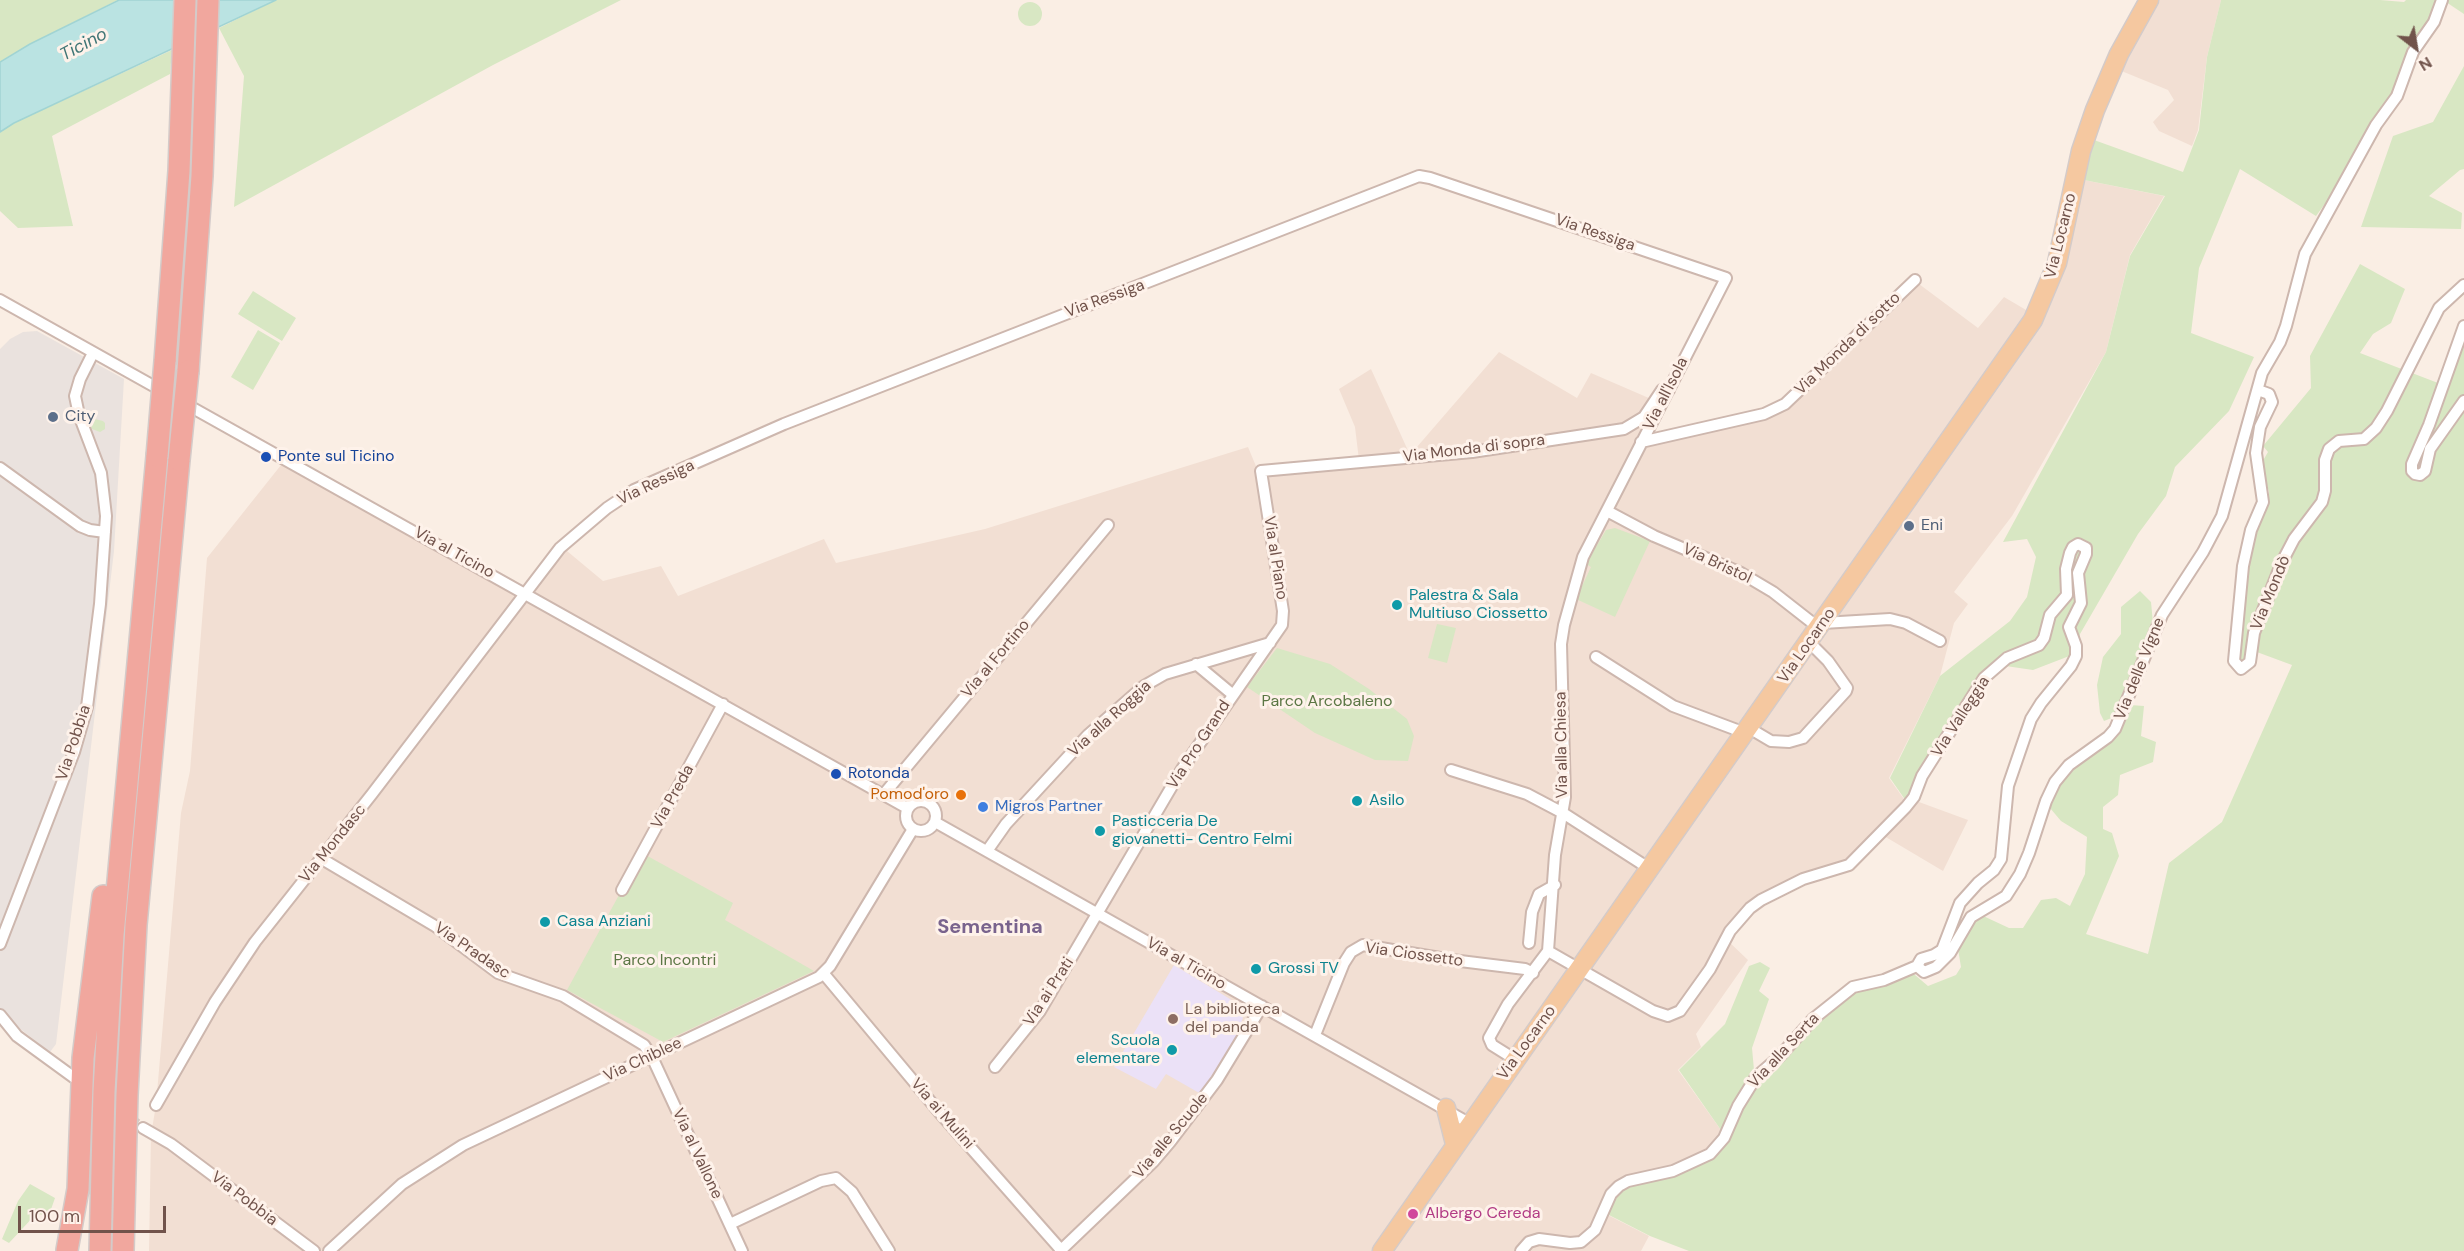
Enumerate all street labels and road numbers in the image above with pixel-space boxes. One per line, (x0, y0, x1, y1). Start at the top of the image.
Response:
street label: Via Locarno (2041, 191, 2081, 281)
street label: Via Ressiga (1553, 210, 1637, 256)
street label: Via Ressiga (1063, 276, 1147, 322)
street label: Via Monda di sotto (1791, 289, 1905, 399)
street label: Via all'Isola (1639, 354, 1693, 434)
street label: Via Monda di sopra (1402, 431, 1546, 467)
street label: Via Ressiga (614, 456, 698, 510)
street label: Via al Piano (1259, 515, 1291, 601)
street label: Via al Ticino (411, 523, 497, 583)
street label: Via Bristol (1680, 540, 1754, 588)
street label: Via Mondò (2247, 553, 2295, 633)
street label: Via Locarno (1774, 605, 1840, 687)
street label: Via delle Vigne (2111, 615, 2169, 723)
street label: Via al Fortino (958, 616, 1034, 702)
street label: Via Valleggia (1928, 673, 1994, 761)
street label: Via alla Roggia (1065, 677, 1155, 761)
street label: Via alla Chiesa (1551, 692, 1573, 798)
street label: Via Pro Grand (1163, 697, 1235, 793)
street label: Via Pobbia (53, 703, 95, 783)
street label: Via Preda (648, 762, 698, 832)
street label: Via Mondasc (295, 801, 371, 887)
street label: Via Pradasc (430, 919, 514, 983)
street label: Via al Ticino (1143, 934, 1229, 994)
street label: Via Ciossetto (1364, 939, 1464, 971)
street label: Via ai Prati (1020, 954, 1078, 1030)
street label: Via Locarno (1494, 1002, 1560, 1084)
street label: Via alla Serta (1744, 1010, 1824, 1092)
street label: Via Chiblee (601, 1034, 685, 1086)
street label: Via ai Mulini (906, 1075, 978, 1153)
street label: Via alle Scuole (1129, 1089, 1213, 1183)
street label: Via al Vallone (668, 1106, 726, 1202)
street label: Via Pobbia (207, 1168, 281, 1230)

